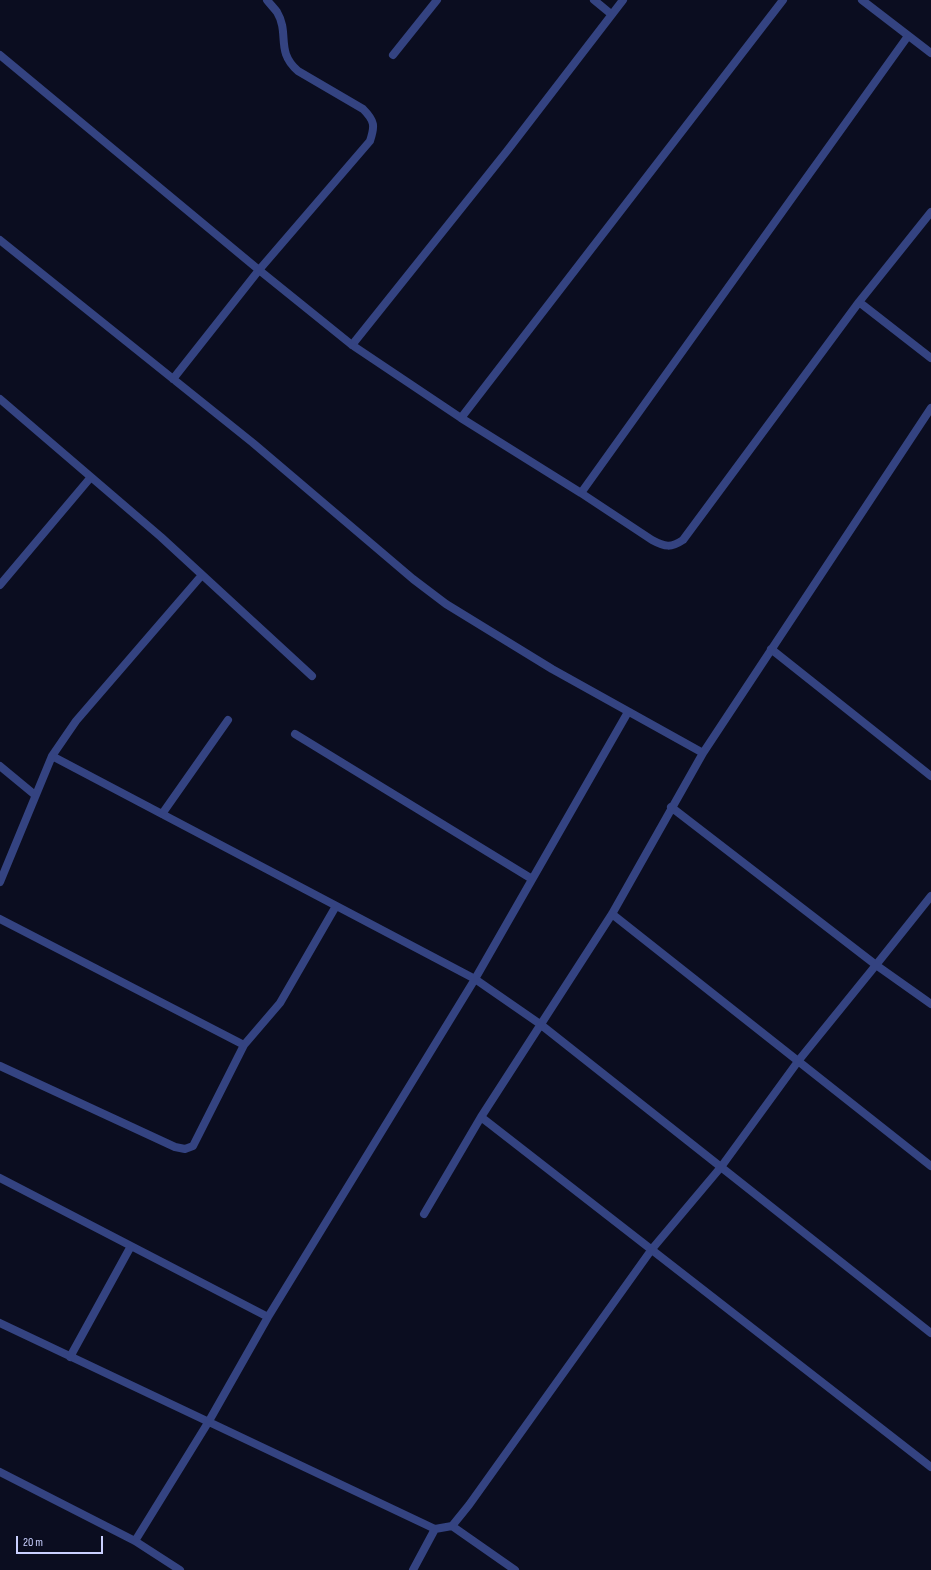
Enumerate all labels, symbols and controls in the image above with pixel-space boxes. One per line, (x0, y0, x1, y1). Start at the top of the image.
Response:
scale bar (18, 1528, 105, 1554)
text: 20 m (23, 1535, 43, 1550)

